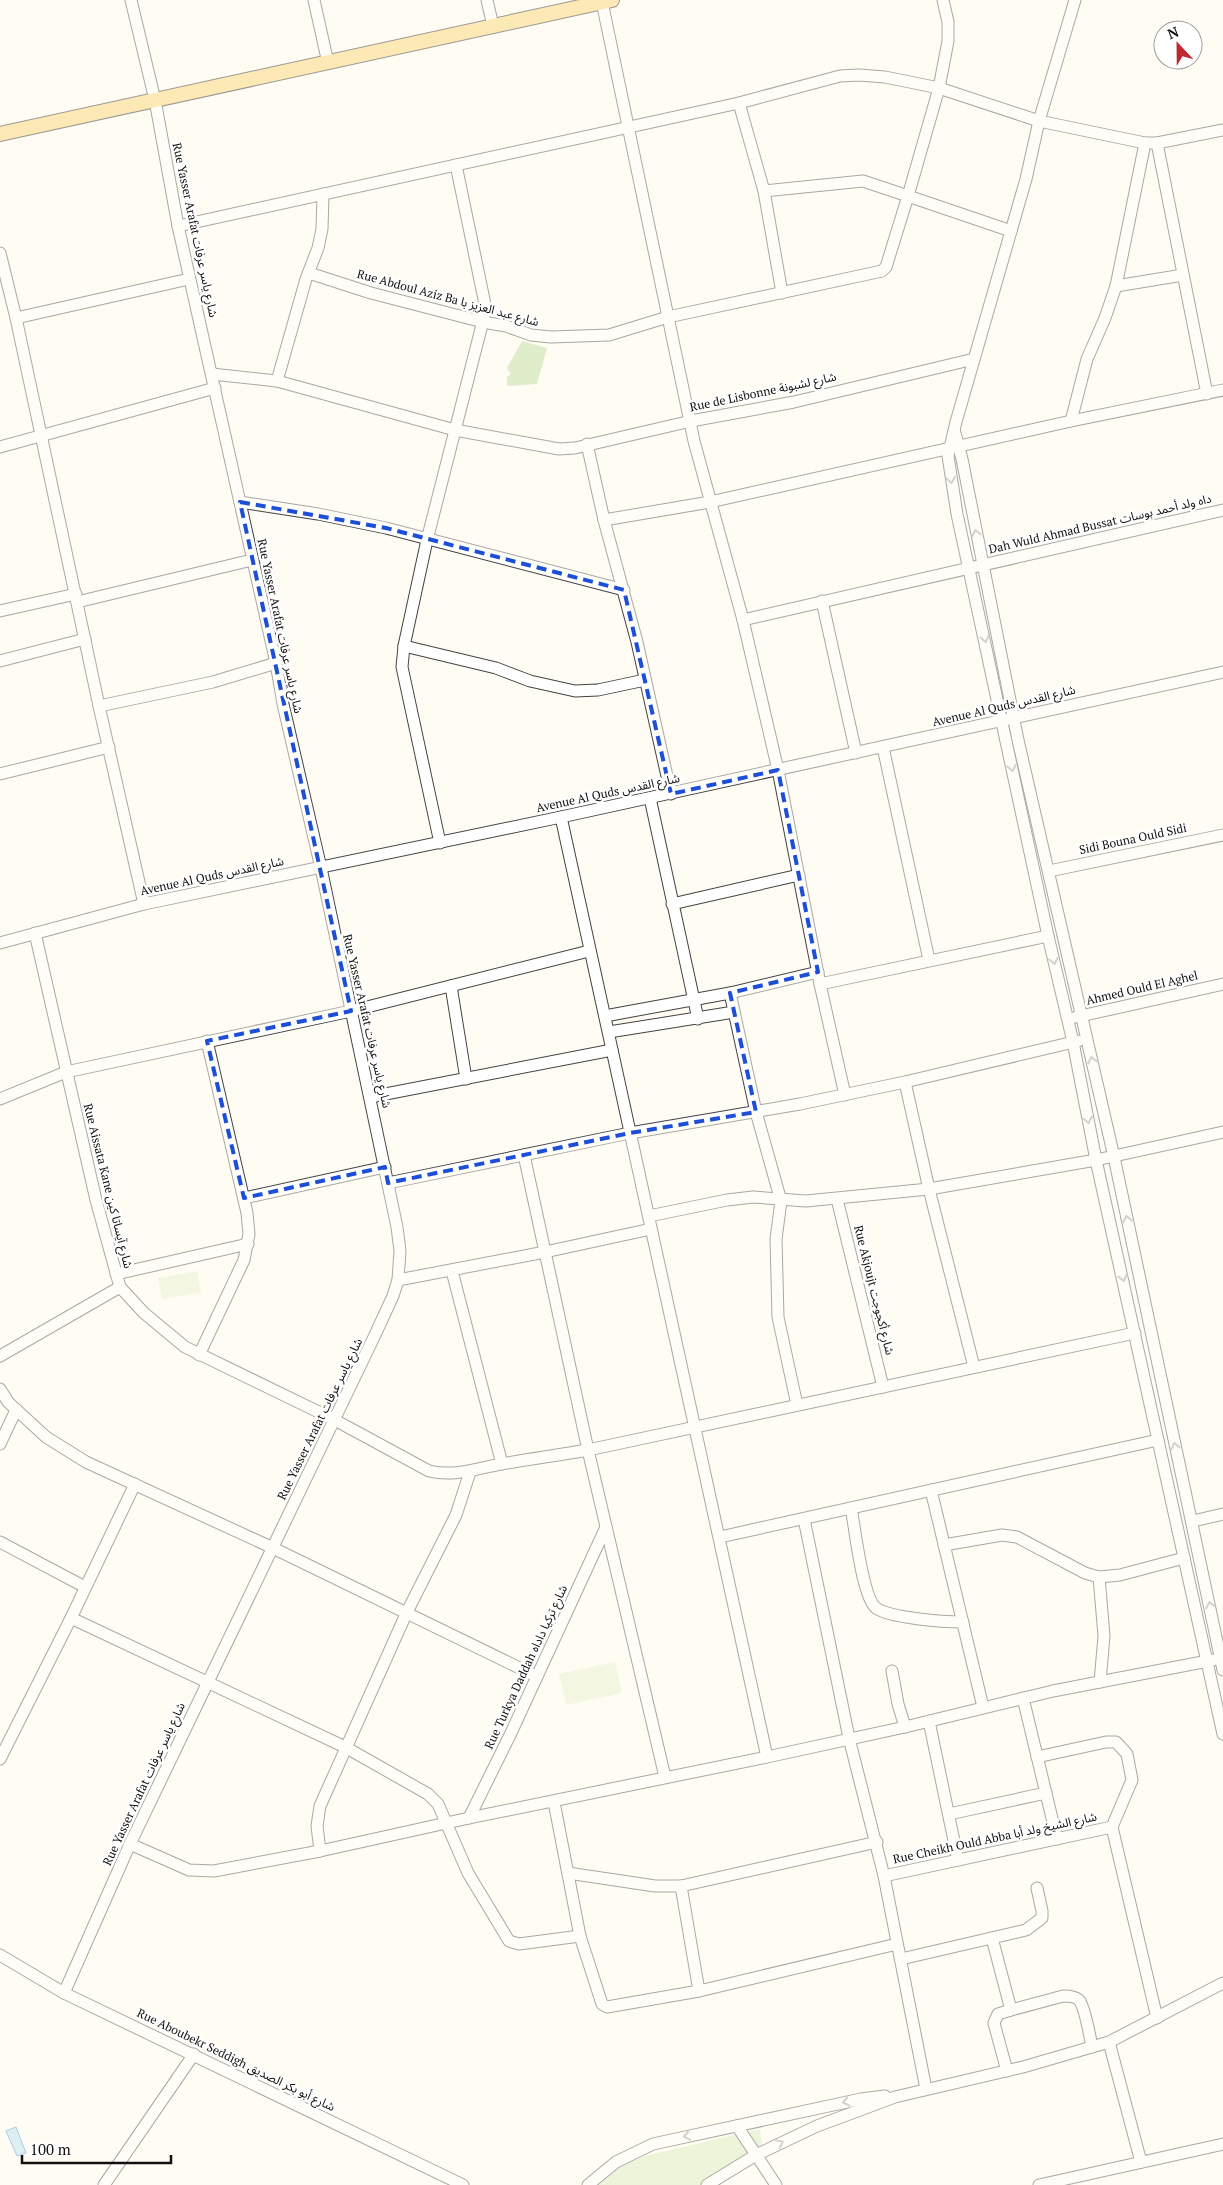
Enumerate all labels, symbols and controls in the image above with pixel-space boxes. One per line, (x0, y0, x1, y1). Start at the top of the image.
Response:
north arrow (1153, 20, 1203, 70)
text: N (1164, 22, 1182, 43)
street label: Rue Yasser Arafat شارع ياسر عرفات (168, 141, 221, 319)
street label: Rue Abdoul Aziz Ba شارع عبد العزيز با (355, 266, 541, 331)
street label: Rue de Lisbonne شارع لشبونة (688, 369, 838, 416)
one-way arrow (945, 477, 956, 485)
street label: Dah Wuld Ahmad Bussat داه ولد أحمد بوسات (987, 490, 1213, 557)
one-way arrow (972, 528, 982, 537)
street label: Rue Yasser Arafat شارع ياسر عرفات (253, 537, 306, 715)
one-way arrow (979, 635, 990, 644)
street label: Avenue Al Quds شارع القدس (931, 682, 1077, 731)
one-way arrow (1006, 763, 1017, 772)
street label: Avenue Al Quds شارع القدس (535, 770, 681, 817)
street label: Sidi Bouna Ould Sidi (1078, 820, 1188, 857)
street label: Avenue Al Quds شارع القدس (139, 853, 285, 900)
street label: Rue Yasser Arafat شارع ياسر عرفات (338, 932, 395, 1110)
one-way arrow (1048, 956, 1059, 965)
street label: Ahmed Ould El Aghel (1085, 967, 1200, 1008)
one-way arrow (1087, 1056, 1098, 1064)
street label: Rue Aissata Kane شارع آيساتا كين (79, 1102, 136, 1270)
one-way arrow (1082, 1115, 1093, 1124)
one-way arrow (1122, 1214, 1132, 1223)
street label: Rue Akjoujt شارع أكجوجت (849, 1224, 898, 1357)
one-way arrow (1117, 1274, 1128, 1283)
street label: Rue Yasser Arafat شارع ياسر عرفات (274, 1335, 367, 1503)
one-way arrow (1170, 1442, 1181, 1451)
street label: Rue Turkya Daddah شارع تركيا داداه (481, 1582, 572, 1752)
one-way arrow (1205, 1600, 1215, 1609)
street label: Rue Yasser Arafat شارع ياسر عرفات (99, 1700, 190, 1869)
street label: Rue Cheikh Ould Abba شارع الشيخ ولد أبا (892, 1809, 1099, 1868)
street label: Rue Aboubekr Seddigh شارع أبو بكر الصديق (134, 2005, 338, 2116)
one-way arrow (842, 2096, 851, 2107)
one-way arrow (683, 2130, 692, 2140)
scale bar (22, 2132, 171, 2164)
text: 100 m (30, 2139, 71, 2159)
one-way arrow (774, 2140, 783, 2150)

